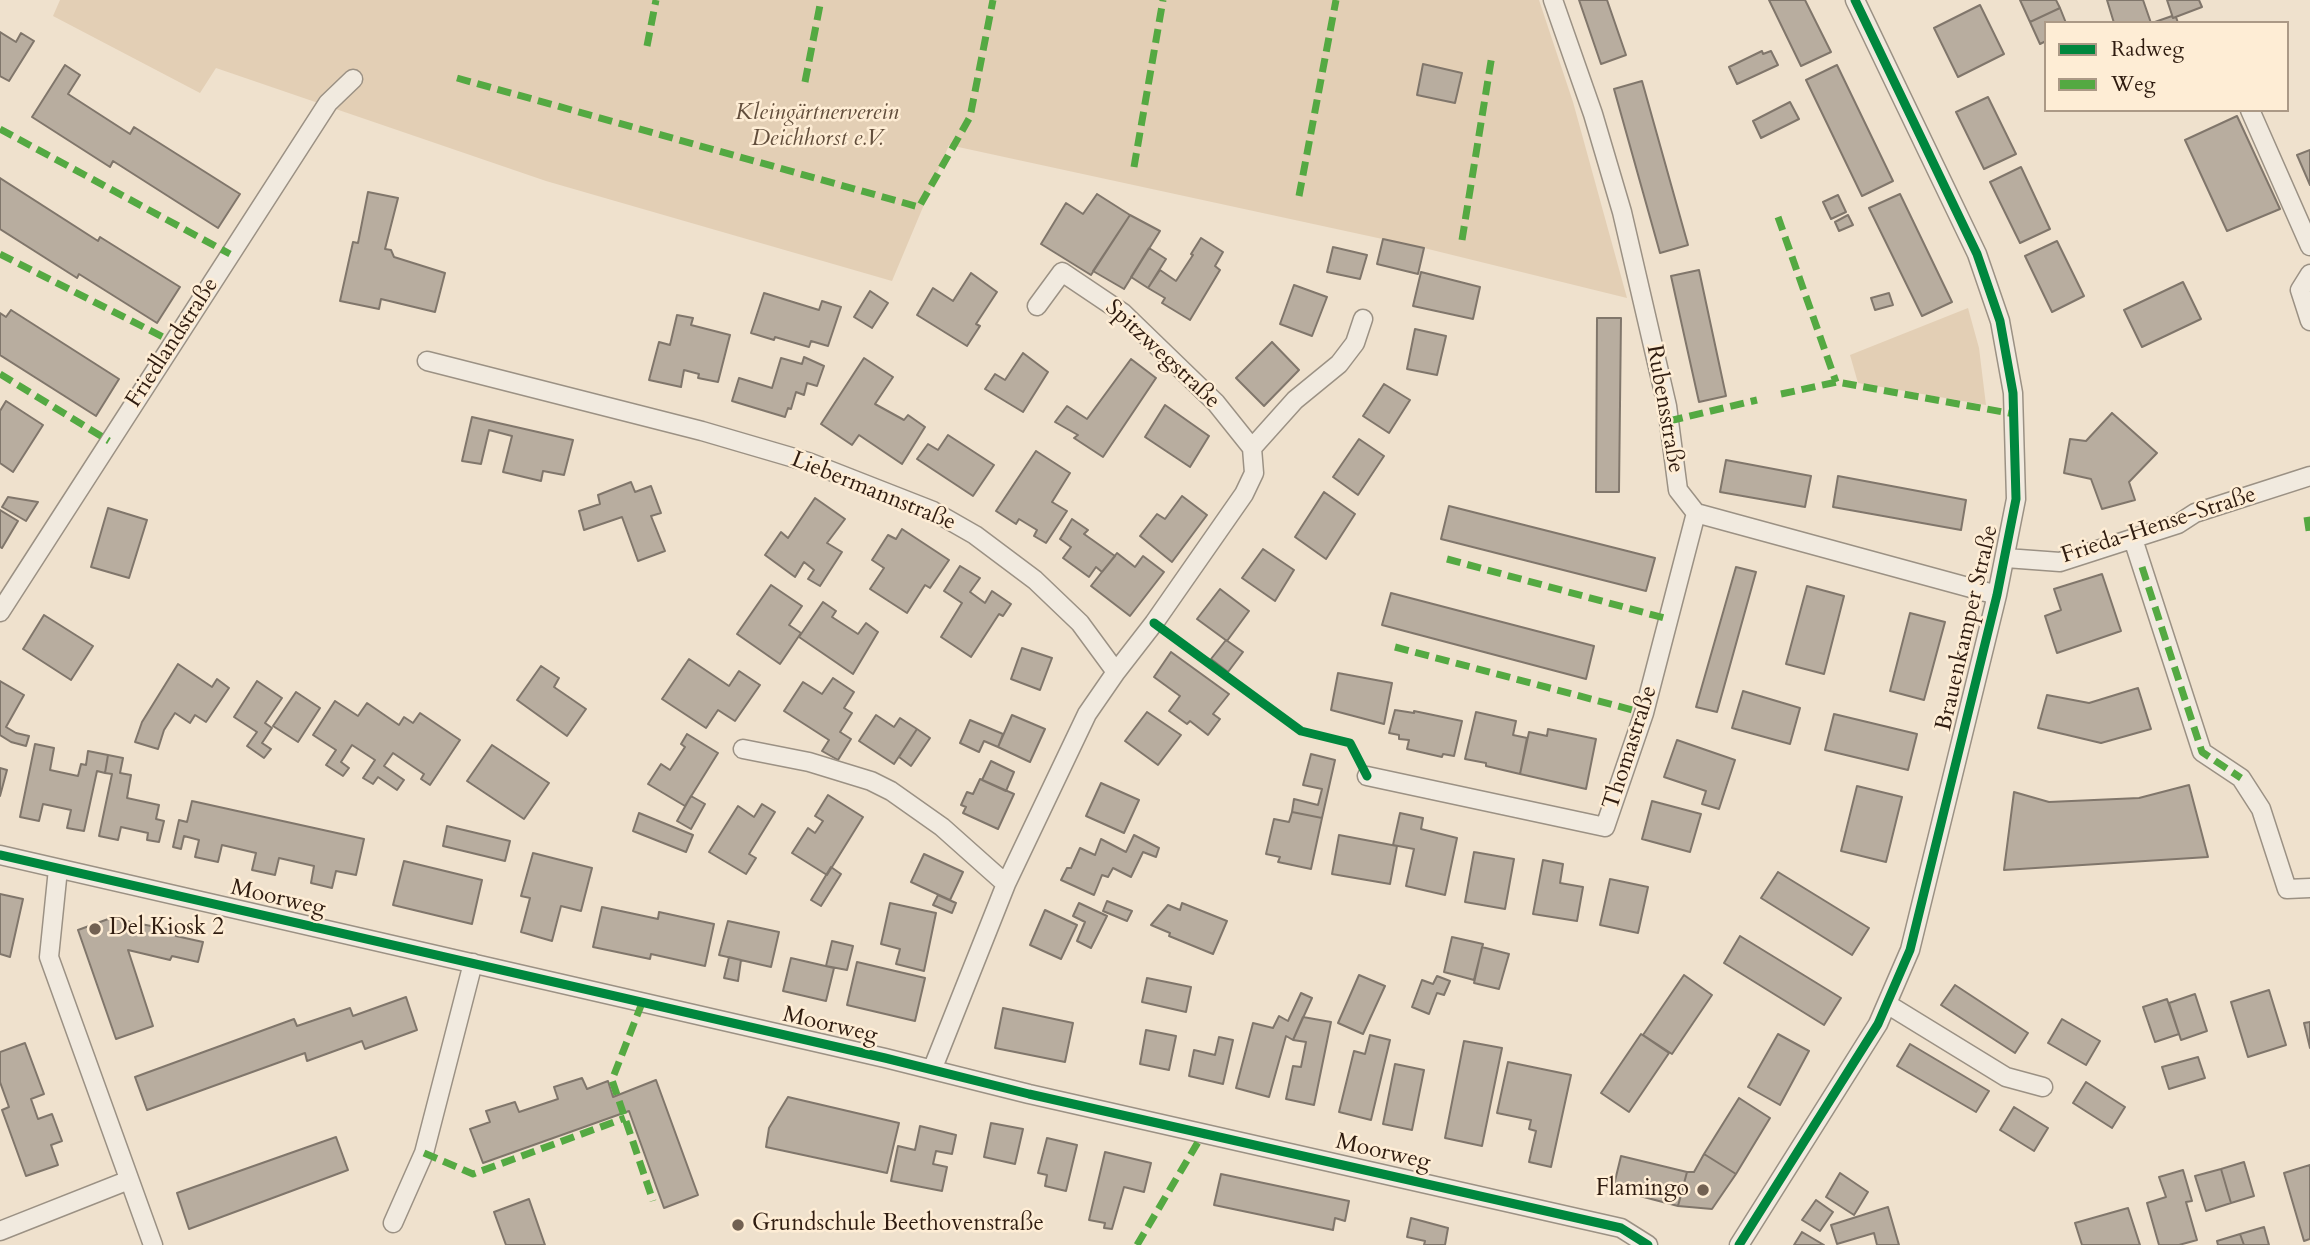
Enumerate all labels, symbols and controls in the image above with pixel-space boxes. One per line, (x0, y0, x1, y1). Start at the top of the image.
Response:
legend (2044, 21, 2289, 112)
text: Radweg (2111, 35, 2184, 64)
text: Weg (2111, 70, 2156, 99)
park label: Kleingärtnerverein Deichhorst e.V. (735, 100, 899, 154)
street label: Friedlandstraße (121, 273, 225, 413)
street label: Spitzwegstraße (1099, 295, 1225, 415)
street label: Rubensstraße (1639, 343, 1689, 475)
street label: Liebermannstraße (787, 446, 959, 538)
street label: Frieda-Hense-Straße (2058, 481, 2260, 571)
street label: Brauenkamper Straße (1931, 522, 2005, 734)
street label: Thomastraße (1598, 683, 1664, 813)
street label: Moorweg (228, 875, 328, 923)
place label: Del Kiosk 2 (109, 915, 224, 943)
marker: Del Kiosk 2 (87, 921, 103, 937)
street label: Moorweg (780, 1002, 880, 1050)
street label: Moorweg (1333, 1129, 1433, 1177)
place label: Flamingo (1596, 1176, 1689, 1204)
marker: Flamingo (1695, 1182, 1711, 1198)
place label: Grundschule Beethovenstraße (752, 1211, 1044, 1239)
marker: Grundschule Beethovenstraße (730, 1217, 746, 1233)

